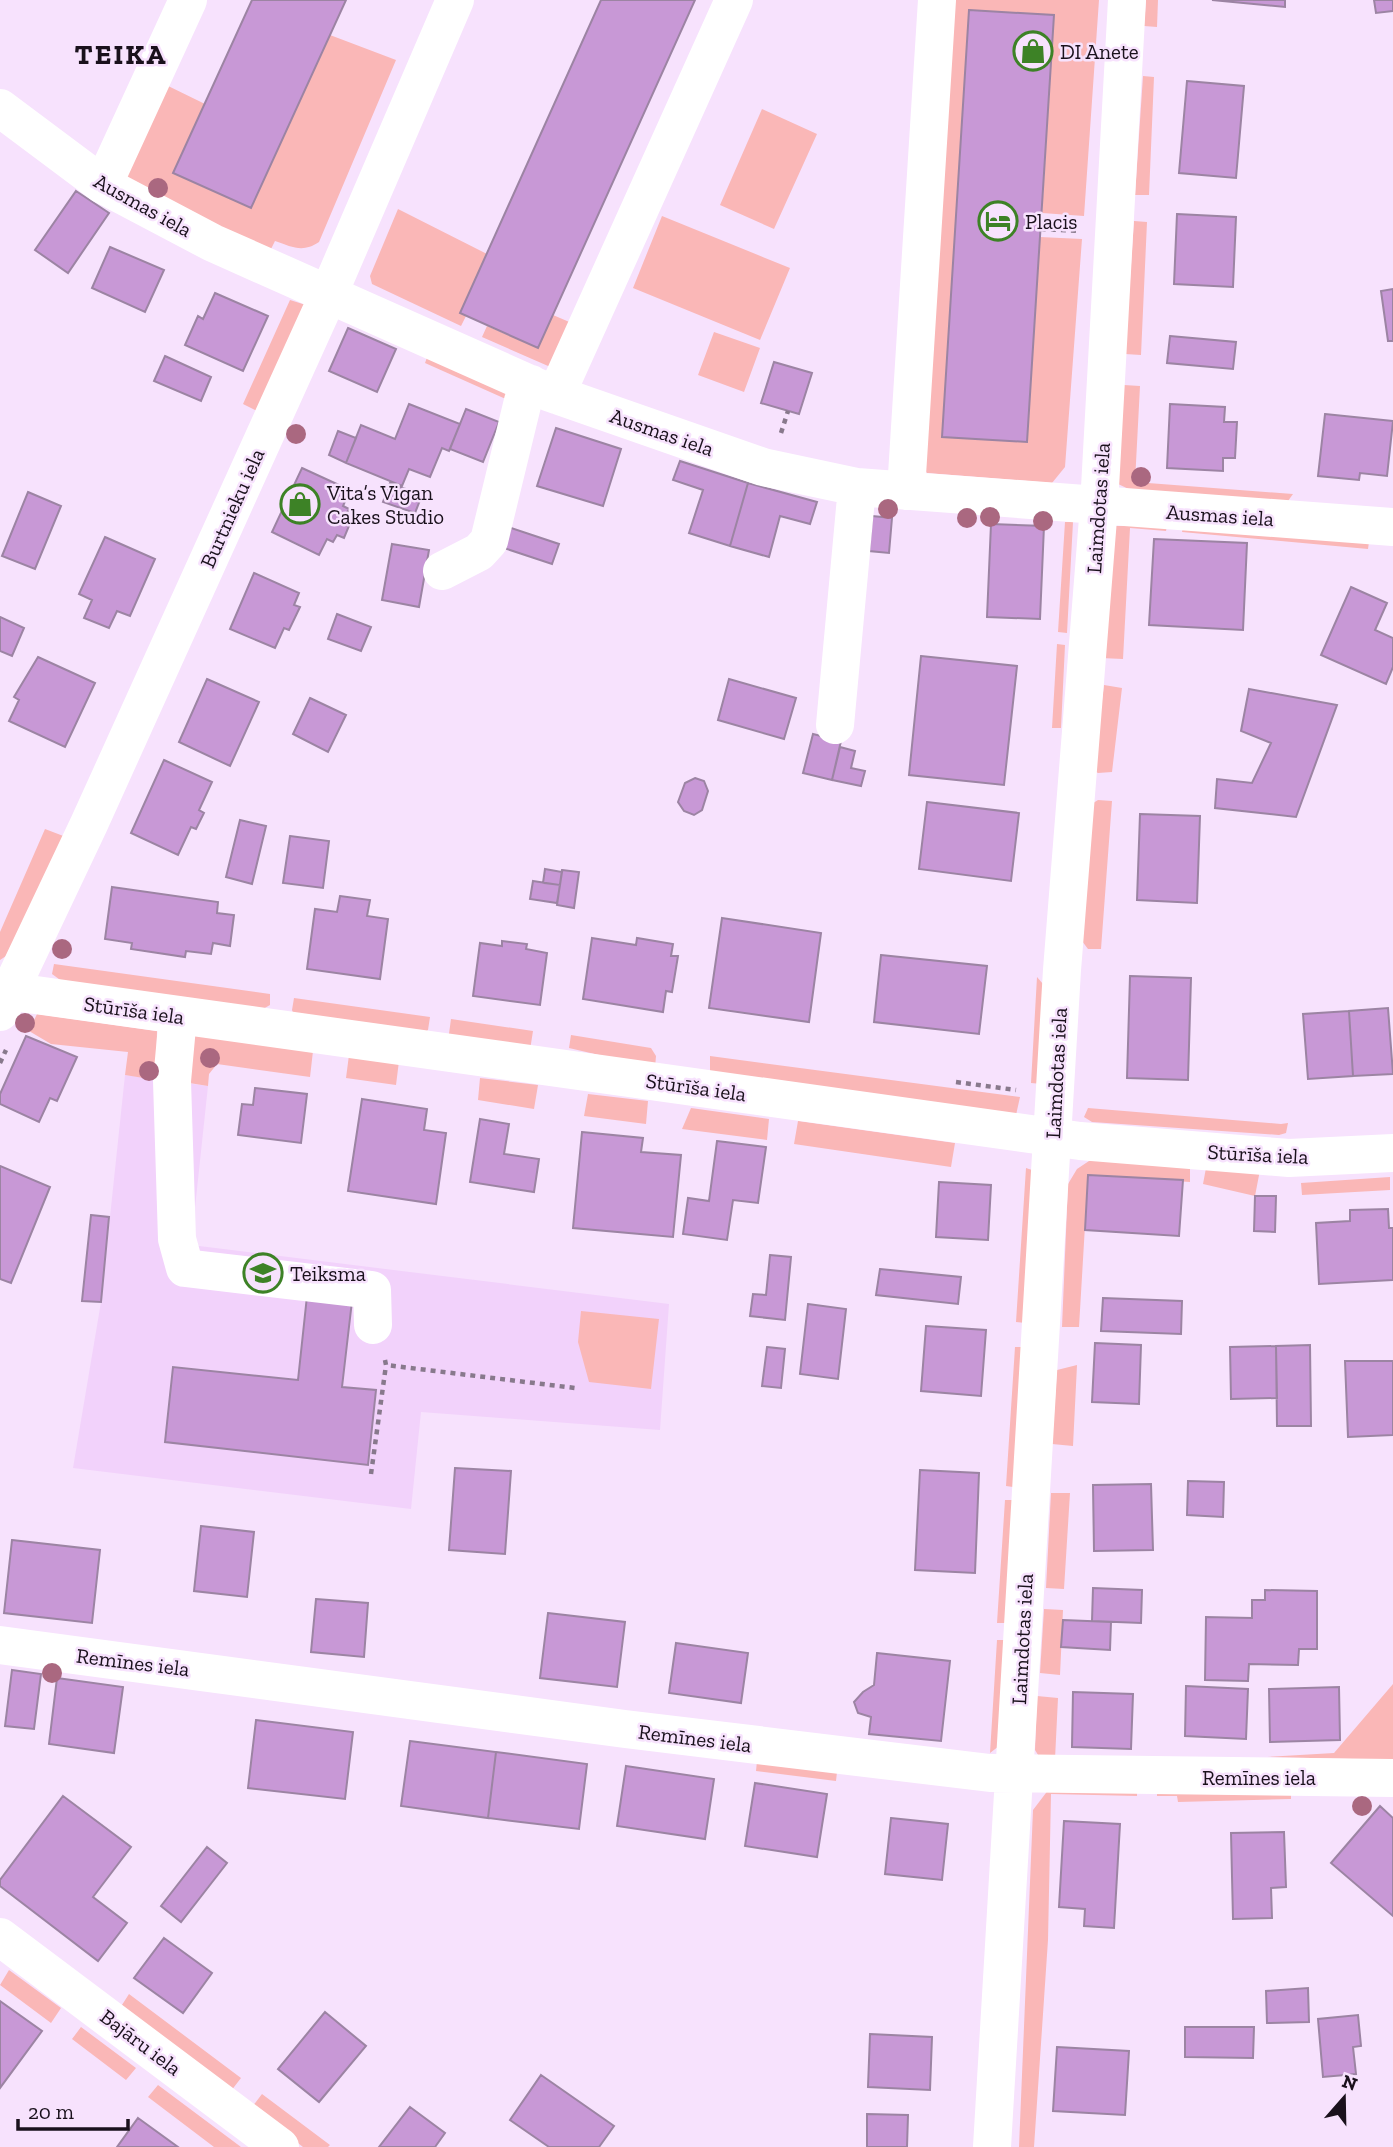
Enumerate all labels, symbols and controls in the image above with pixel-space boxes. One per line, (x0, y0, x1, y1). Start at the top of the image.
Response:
shop icon: DI Anete (1012, 30, 1054, 72)
district label: TEIKA (75, 38, 167, 71)
place label: DI Anete (1060, 39, 1139, 64)
street label: Ausmas iela (90, 168, 196, 242)
hotel icon: Placis (977, 200, 1019, 242)
place label: Placis (1025, 209, 1078, 234)
street label: Ausmas iela (607, 403, 717, 461)
street label: Laimdotas iela (1081, 442, 1115, 574)
street label: Burtnieku iela (195, 445, 269, 571)
place label: Vita’s Vigan Cakes Studio (326, 480, 444, 529)
shop icon: Vita’s Vigan Cakes Studio (279, 483, 321, 525)
street label: Ausmas iela (1165, 499, 1275, 531)
street label: Stūrīša iela (82, 991, 186, 1029)
street label: Laimdotas iela (1040, 1007, 1072, 1139)
street label: Stūrīša iela (644, 1068, 748, 1106)
street label: Stūrīša iela (1207, 1139, 1309, 1169)
school or university icon: Teiksma (242, 1252, 284, 1294)
place label: Teiksma (290, 1261, 366, 1286)
street label: Laimdotas iela (1006, 1573, 1038, 1705)
street label: Remīnes iela (75, 1643, 191, 1681)
street label: Remīnes iela (637, 1719, 753, 1757)
street label: Remīnes iela (1202, 1765, 1316, 1790)
street label: Bajāru iela (95, 2003, 187, 2081)
north arrow (1309, 2063, 1379, 2133)
text: N (1339, 2069, 1360, 2096)
scale bar (18, 2088, 128, 2132)
text: 20 m (28, 2099, 74, 2124)

